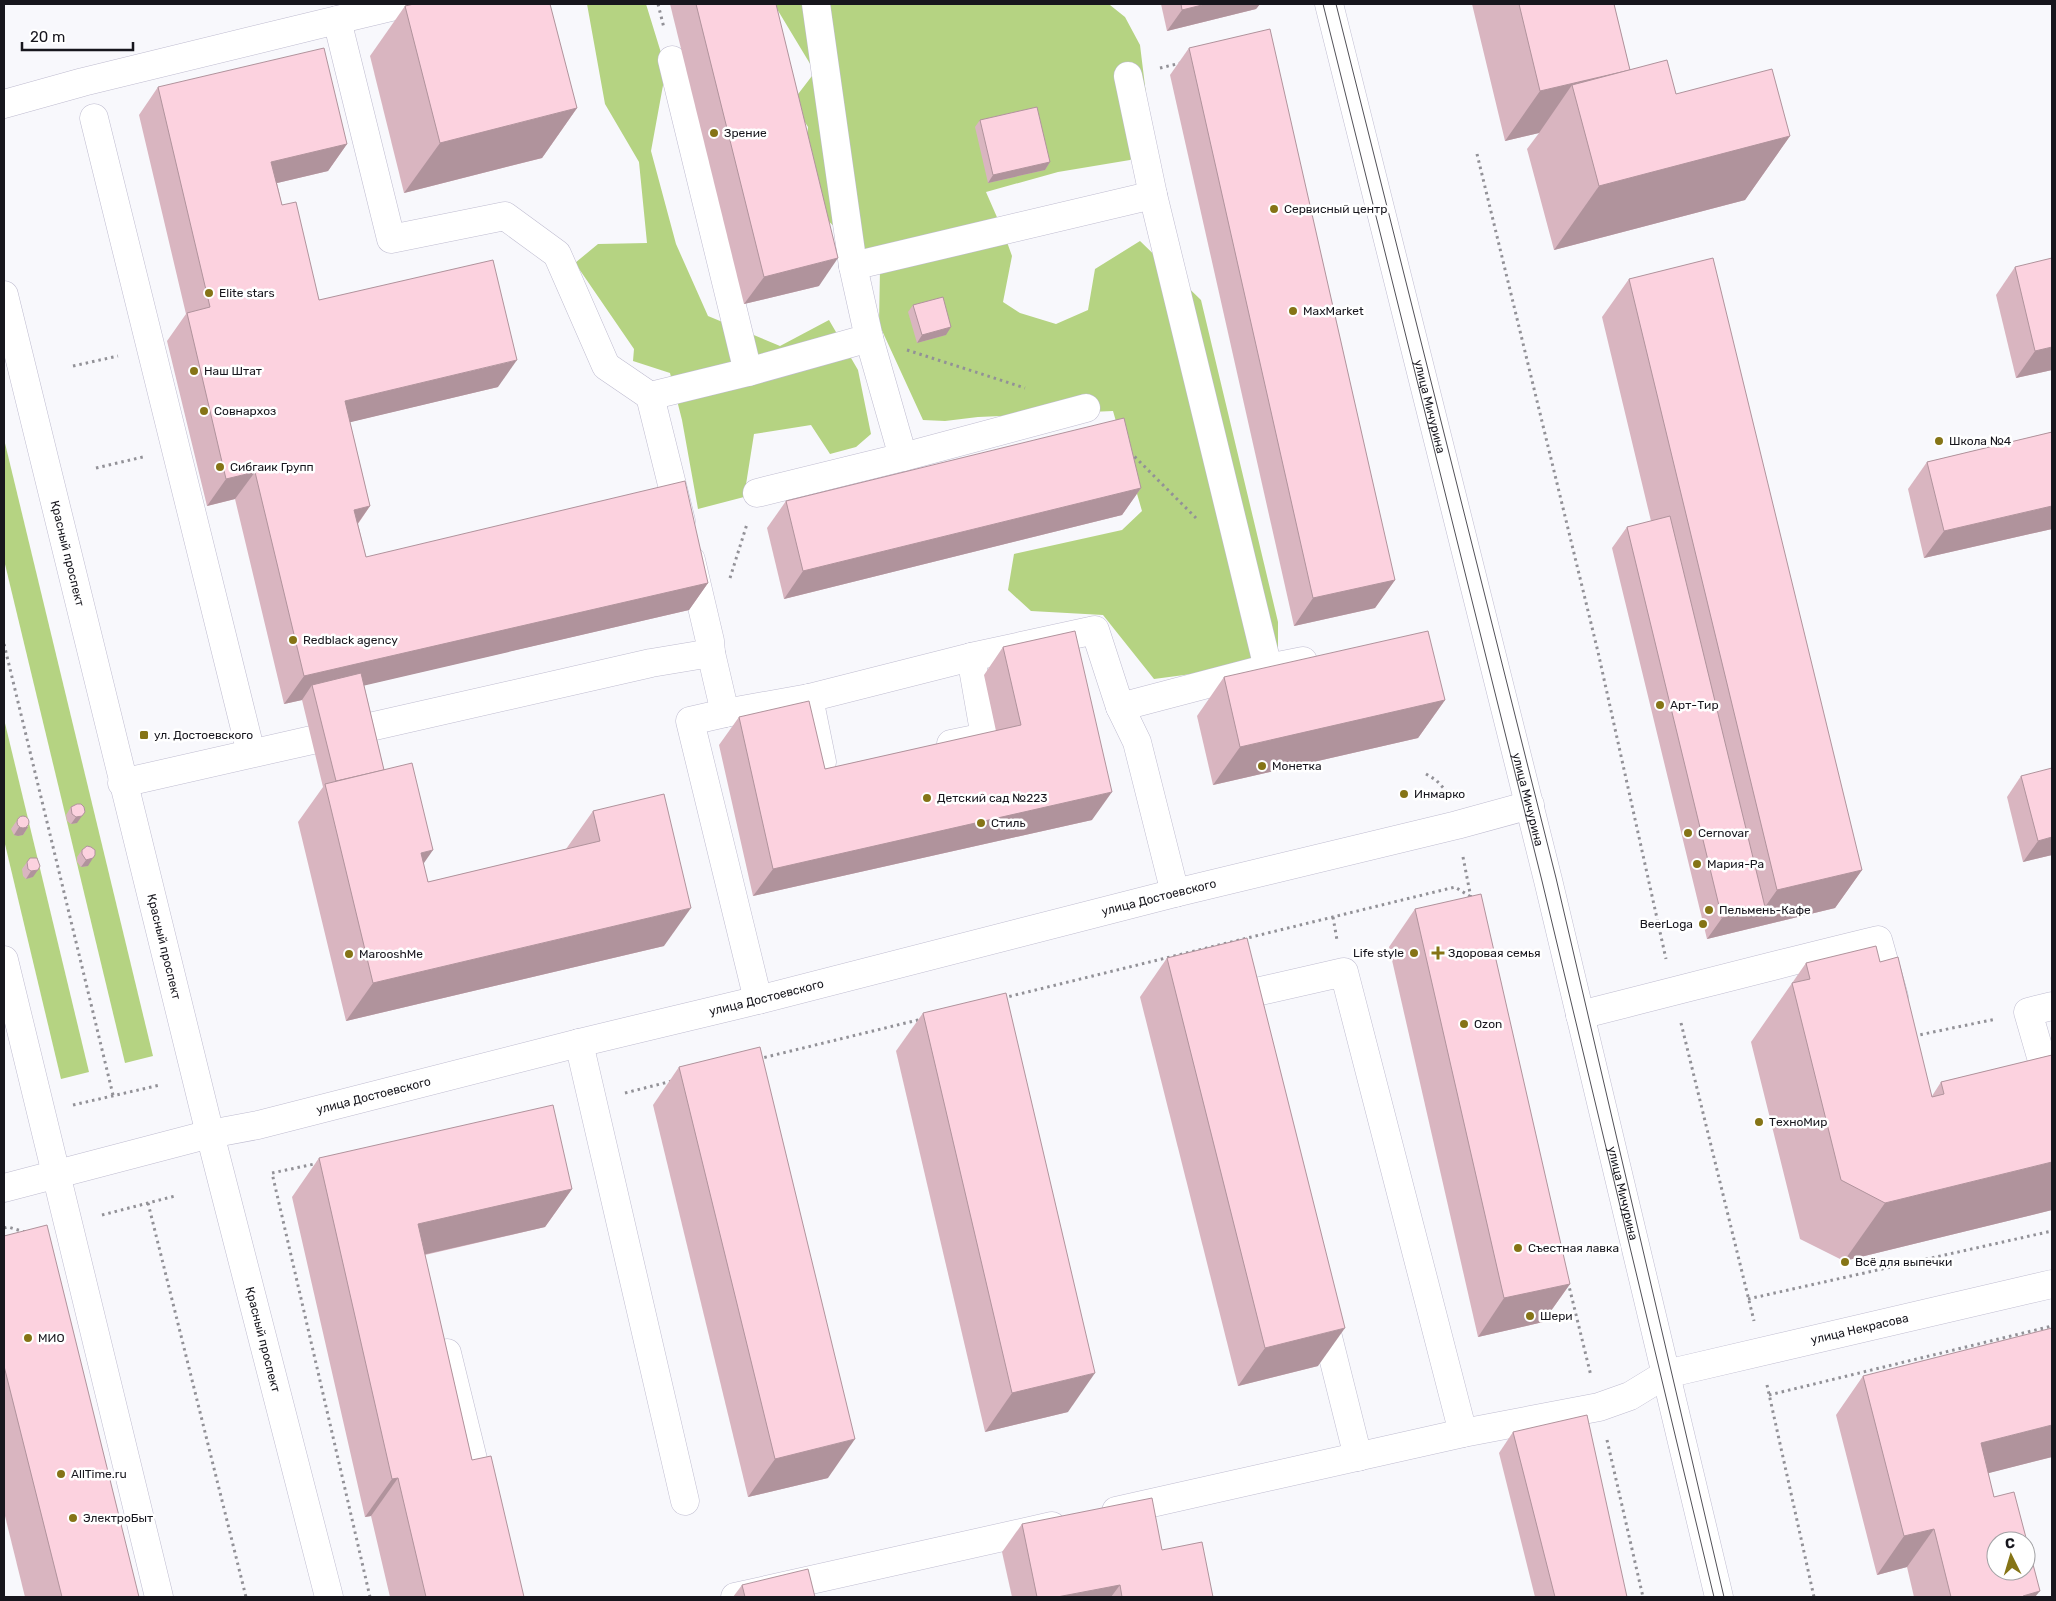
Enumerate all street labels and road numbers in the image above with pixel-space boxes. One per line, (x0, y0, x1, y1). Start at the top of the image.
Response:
street label: улица Мичурина (1411, 358, 1448, 455)
street label: Красный проспект (48, 499, 87, 608)
street label: улица Мичурина (1509, 751, 1546, 848)
street label: улица Достоевского (1100, 876, 1218, 919)
street label: Красный проспект (144, 892, 184, 1001)
street label: улица Достоевского (708, 976, 825, 1018)
street label: улица Достоевского (315, 1074, 432, 1117)
street label: улица Мичурина (1605, 1145, 1641, 1242)
street label: Красный проспект (243, 1285, 283, 1394)
street label: улица Некрасова (1809, 1311, 1910, 1347)

